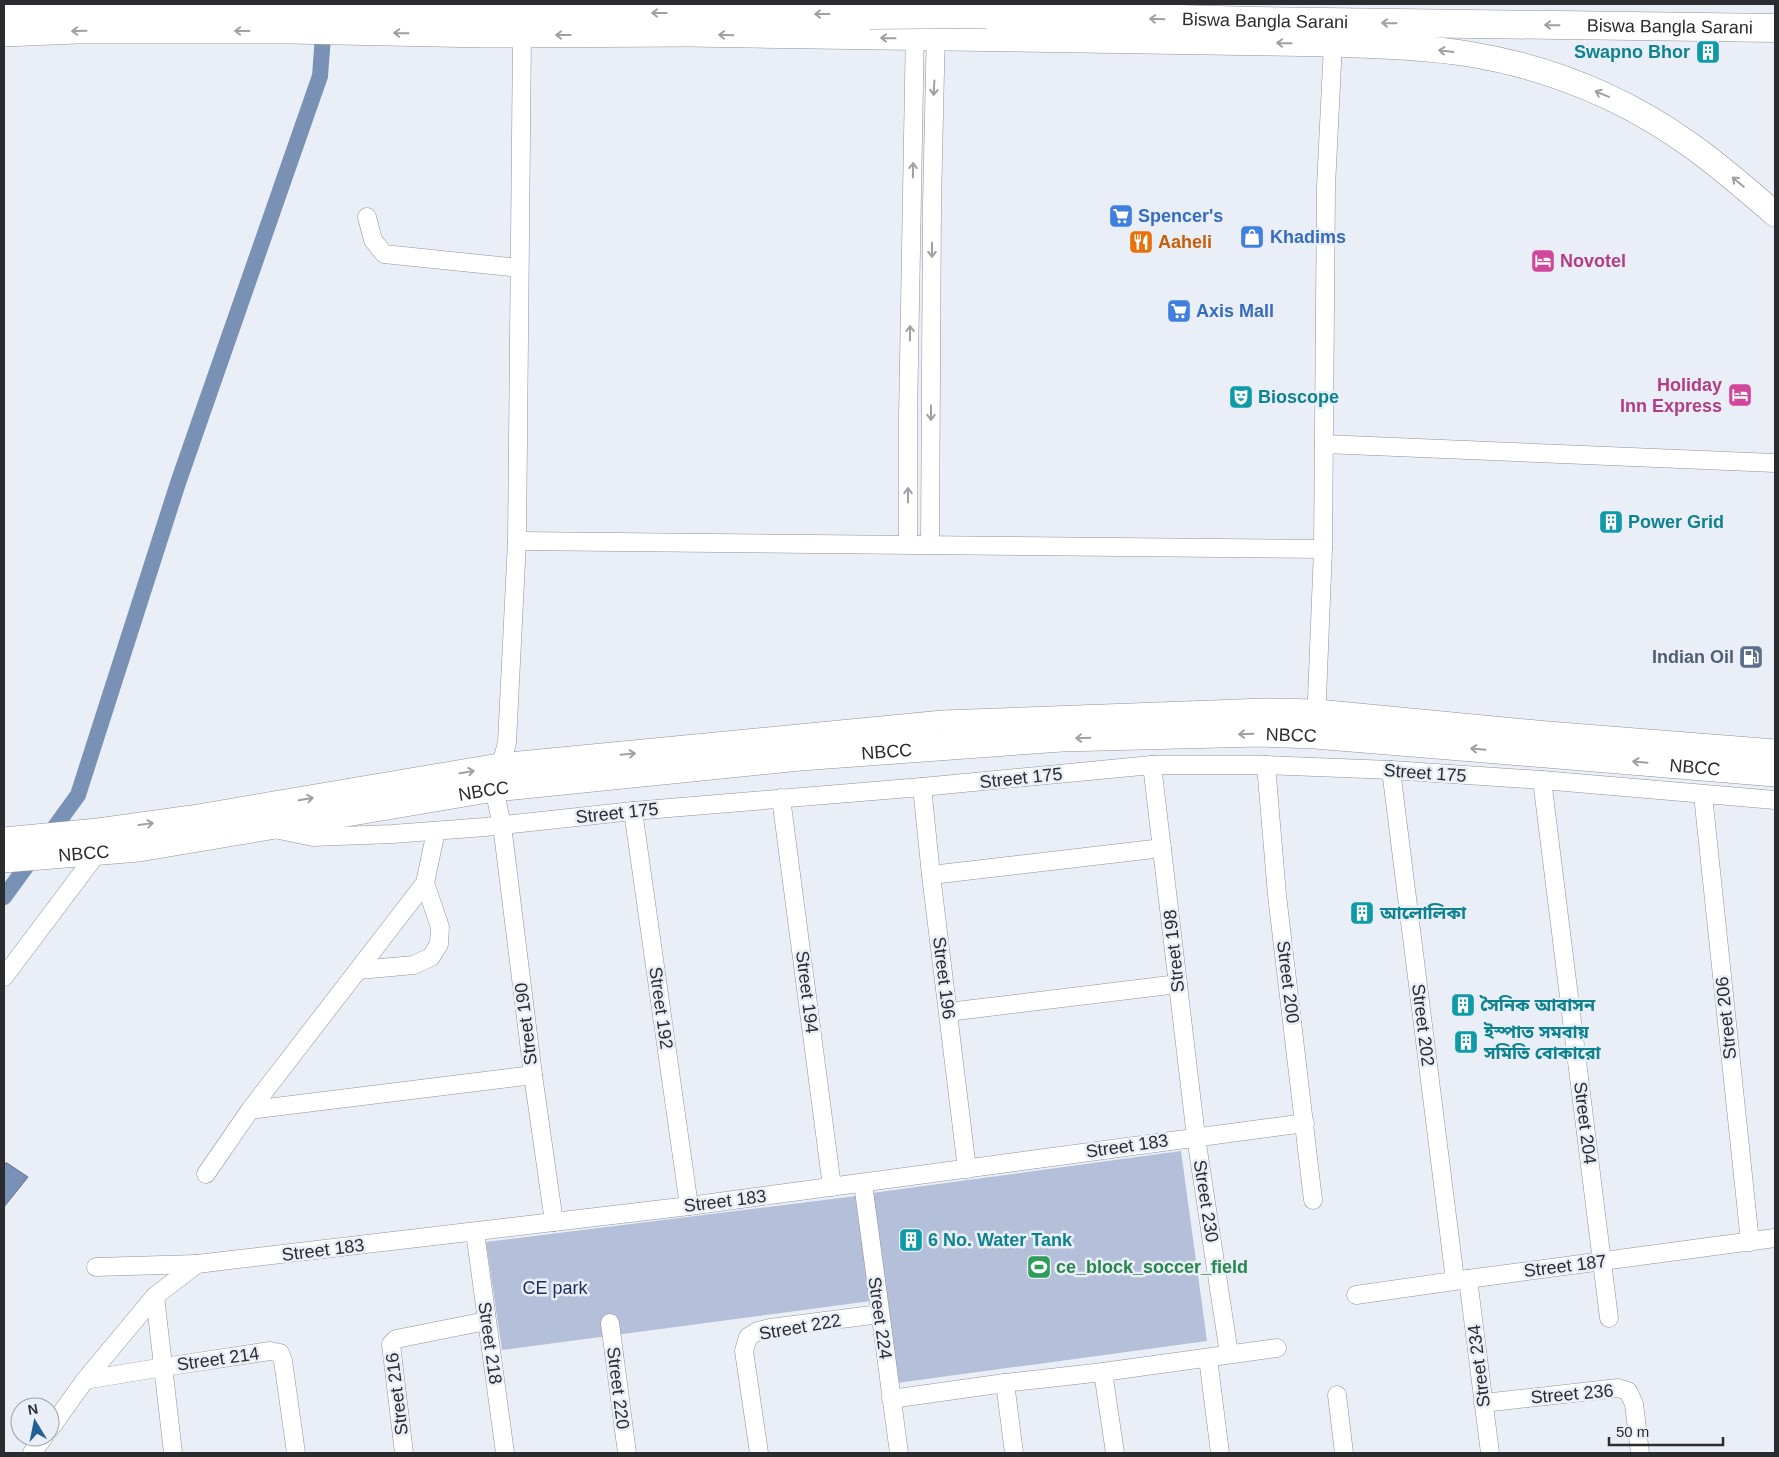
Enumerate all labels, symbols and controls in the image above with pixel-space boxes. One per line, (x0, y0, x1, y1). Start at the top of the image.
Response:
one-way arrow (651, 8, 668, 18)
one-way arrow (814, 9, 830, 19)
street label: Biswa Bangla Sarani (1182, 9, 1348, 32)
one-way arrow (1149, 14, 1165, 23)
street label: Biswa Bangla Sarani (1587, 15, 1753, 38)
one-way arrow (1381, 18, 1398, 28)
one-way arrow (1544, 20, 1560, 30)
one-way arrow (72, 26, 88, 36)
one-way arrow (234, 26, 250, 36)
one-way arrow (393, 29, 409, 38)
one-way arrow (555, 30, 572, 40)
one-way arrow (718, 30, 734, 40)
one-way arrow (880, 33, 896, 43)
one-way arrow (1276, 38, 1292, 48)
building icon: Swapno Bhor (1695, 39, 1721, 65)
place label: Swapno Bhor (1574, 42, 1690, 62)
one-way arrow (1438, 46, 1454, 56)
one-way arrow (930, 79, 939, 95)
one-way arrow (1595, 89, 1610, 98)
one-way arrow (908, 162, 918, 178)
one-way arrow (1732, 176, 1745, 188)
supermarket icon: Spencer's (1108, 203, 1134, 229)
place label: Spencer's (1138, 206, 1223, 226)
shop icon: Khadims (1239, 224, 1265, 250)
place label: Khadims (1270, 227, 1346, 247)
restaurant icon: Aaheli (1128, 229, 1154, 255)
place label: Aaheli (1158, 232, 1212, 252)
one-way arrow (927, 242, 937, 258)
hotel icon: Novotel (1530, 248, 1556, 274)
place label: Novotel (1560, 251, 1626, 271)
supermarket icon: Axis Mall (1166, 298, 1192, 324)
place label: Axis Mall (1196, 301, 1274, 321)
one-way arrow (905, 325, 915, 341)
place label: Holiday Inn Express (1620, 375, 1722, 416)
hotel icon: Holiday Inn Express (1727, 382, 1753, 408)
theatre icon: Bioscope (1228, 384, 1254, 410)
place label: Bioscope (1258, 387, 1339, 407)
one-way arrow (926, 404, 936, 420)
one-way arrow (903, 487, 913, 504)
building icon: Power Grid (1598, 509, 1624, 535)
place label: Power Grid (1628, 512, 1724, 532)
fuel station icon: Indian Oil (1738, 644, 1764, 670)
place label: Indian Oil (1652, 647, 1734, 667)
street label: NBCC (1265, 724, 1317, 746)
one-way arrow (1238, 729, 1254, 739)
one-way arrow (1075, 734, 1091, 743)
street label: NBCC (861, 740, 913, 764)
one-way arrow (1470, 744, 1486, 753)
one-way arrow (620, 750, 636, 759)
street label: NBCC (1669, 755, 1721, 779)
one-way arrow (1632, 757, 1648, 766)
street label: Street 175 (1383, 760, 1467, 786)
street label: Street 175 (979, 764, 1063, 792)
one-way arrow (458, 766, 474, 776)
street label: NBCC (457, 778, 510, 805)
one-way arrow (298, 793, 314, 803)
street label: Street 175 (575, 799, 659, 827)
one-way arrow (138, 819, 154, 829)
street label: NBCC (58, 841, 110, 866)
building icon: আলোলিকা (1349, 900, 1375, 926)
place label: আলোলিকা (1379, 903, 1467, 923)
street label: Street 198 (1160, 909, 1188, 993)
street label: Street 196 (929, 936, 959, 1020)
street label: Street 200 (1273, 940, 1303, 1024)
street label: Street 194 (792, 950, 822, 1034)
street label: Street 192 (645, 965, 677, 1051)
street label: Street 206 (1712, 976, 1740, 1060)
street label: Street 190 (511, 982, 541, 1066)
street label: Street 202 (1408, 983, 1438, 1067)
building icon: সৈনিক আবাসন (1450, 992, 1476, 1018)
place label: সৈনিক আবাসন (1479, 995, 1596, 1015)
place label: ইস্পাত সমবায় সমিতি বোকারো (1483, 1022, 1602, 1063)
building icon: ইস্পাত সমবায় সমিতি বোকারো (1453, 1029, 1479, 1055)
street label: Street 204 (1570, 1081, 1600, 1165)
street label: Street 183 (1084, 1130, 1170, 1162)
street label: Street 230 (1190, 1158, 1222, 1244)
street label: Street 183 (683, 1186, 767, 1216)
building icon: 6 No. Water Tank (898, 1227, 924, 1253)
place label: 6 No. Water Tank (928, 1230, 1073, 1250)
street label: Street 183 (281, 1235, 365, 1265)
street label: Street 187 (1523, 1251, 1607, 1281)
sports icon: ce_block_soccer_field (1026, 1254, 1052, 1280)
place label: ce_block_soccer_field (1056, 1257, 1248, 1277)
street label: Street 224 (864, 1275, 896, 1361)
park label: CE park (522, 1278, 589, 1298)
street label: Street 218 (474, 1300, 506, 1386)
street label: Street 222 (757, 1310, 843, 1344)
street label: Street 234 (1464, 1324, 1494, 1408)
street label: Street 214 (175, 1343, 261, 1375)
street label: Street 220 (603, 1346, 633, 1430)
street label: Street 216 (382, 1352, 412, 1436)
street label: Street 236 (1530, 1380, 1614, 1408)
north arrow (10, 1397, 60, 1447)
text: N (26, 1400, 39, 1418)
scale bar (1609, 1414, 1723, 1446)
text: 50 m (1616, 1423, 1649, 1440)

